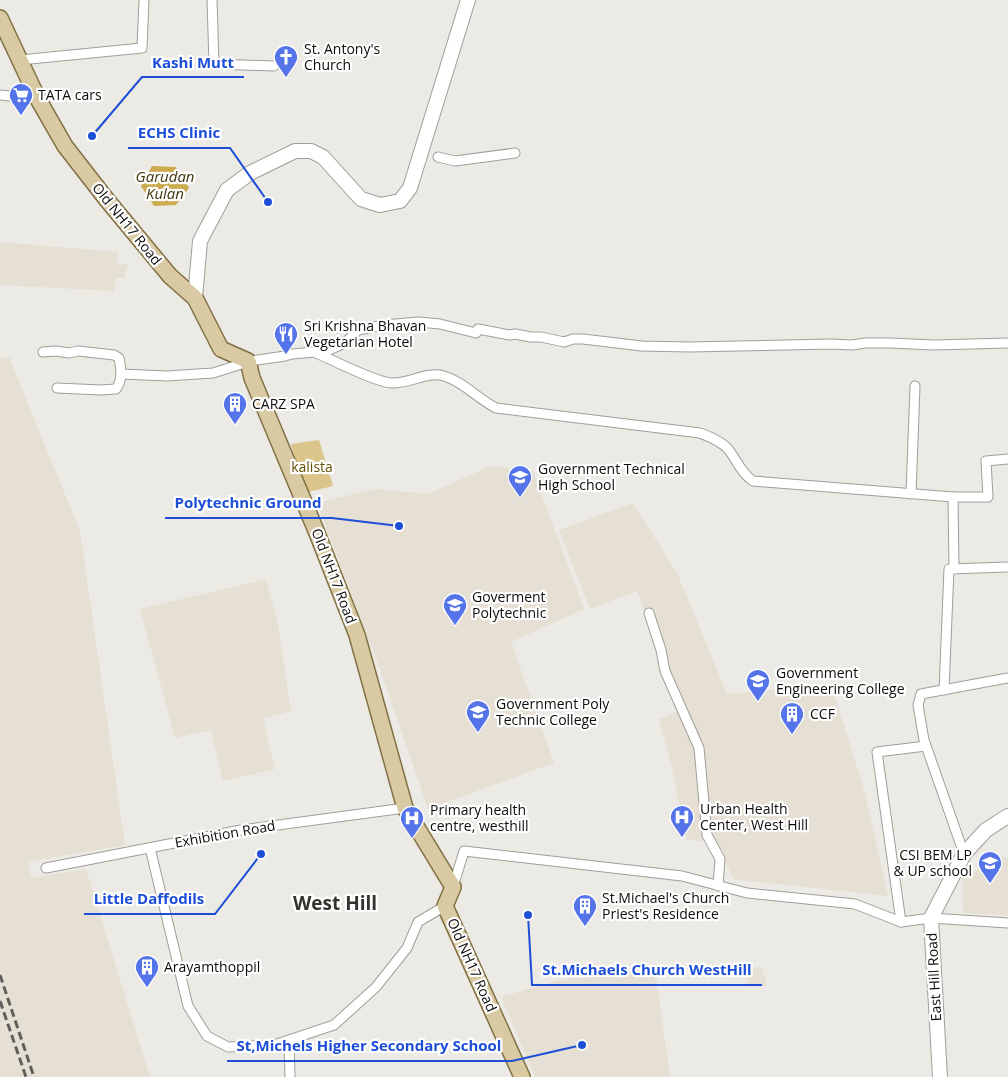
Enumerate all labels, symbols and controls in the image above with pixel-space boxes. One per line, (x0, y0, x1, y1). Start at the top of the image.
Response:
place label: St. Antony's Church (304, 39, 381, 74)
church icon: St. Antony's Church (273, 44, 299, 78)
callout: Kashi Mutt (142, 47, 244, 77)
text: Kashi Mutt (152, 52, 234, 72)
supermarket icon: TATA cars (8, 82, 34, 116)
place label: TATA cars (38, 85, 102, 104)
callout: ECHS Clinic (128, 118, 230, 148)
text: ECHS Clinic (138, 122, 221, 142)
water label: Garudan Kulan (135, 166, 195, 203)
street label: Old NH17 Road (88, 179, 166, 269)
place label: Sri Krishna Bhavan Vegetarian Hotel (304, 316, 426, 351)
restaurant icon: Sri Krishna Bhavan Vegetarian Hotel (273, 321, 299, 355)
building icon: CARZ SPA (222, 391, 248, 425)
place label: CARZ SPA (252, 394, 315, 413)
park label: kalista (291, 457, 333, 476)
place label: Government Technical High School (538, 459, 685, 494)
school or university icon: Government Technical High School (507, 464, 533, 498)
callout: Polytechnic Ground (165, 488, 332, 518)
text: Polytechnic Ground (175, 492, 321, 512)
street label: Old NH17 Road (308, 525, 361, 626)
place label: Goverment Polytechnic (472, 587, 547, 622)
school or university icon: Goverment Polytechnic (442, 592, 468, 626)
place label: Government Engineering College (776, 663, 905, 698)
school or university icon: Government Engineering College (745, 668, 771, 702)
place label: Government Poly Technic College (496, 694, 610, 729)
school or university icon: Government Poly Technic College (465, 699, 491, 733)
building icon: CCF (779, 701, 805, 735)
place label: CCF (810, 704, 835, 723)
place label: Urban Health Center, West Hill (700, 799, 808, 834)
place label: Primary health centre, westhill (430, 800, 529, 835)
hospital icon: Urban Health Center, West Hill (669, 804, 695, 838)
hospital icon: Primary health centre, westhill (399, 805, 425, 839)
street label: Exhibition Road (173, 815, 277, 852)
place label: CSI BEM LP & UP school (894, 845, 972, 880)
school or university icon: CSI BEM LP & UP school (977, 850, 1003, 884)
callout: Little Daffodils (84, 884, 215, 914)
text: Little Daffodils (94, 888, 204, 908)
place label: St.Michael's Church Priest's Residence (602, 888, 729, 923)
district label: West Hill (293, 890, 377, 916)
building icon: St.Michael's Church Priest's Residence (572, 893, 598, 927)
street label: Old NH17 Road (443, 915, 502, 1015)
street label: East Hill Road (922, 932, 945, 1022)
building icon: Arayamthoppil (134, 954, 160, 988)
callout: St.Michaels Church WestHill (532, 955, 762, 985)
place label: Arayamthoppil (164, 957, 260, 976)
text: St.Michaels Church WestHill (542, 959, 752, 979)
callout: St,Michels Higher Secondary School (227, 1031, 512, 1061)
text: St,Michels Higher Secondary School (237, 1035, 501, 1055)

